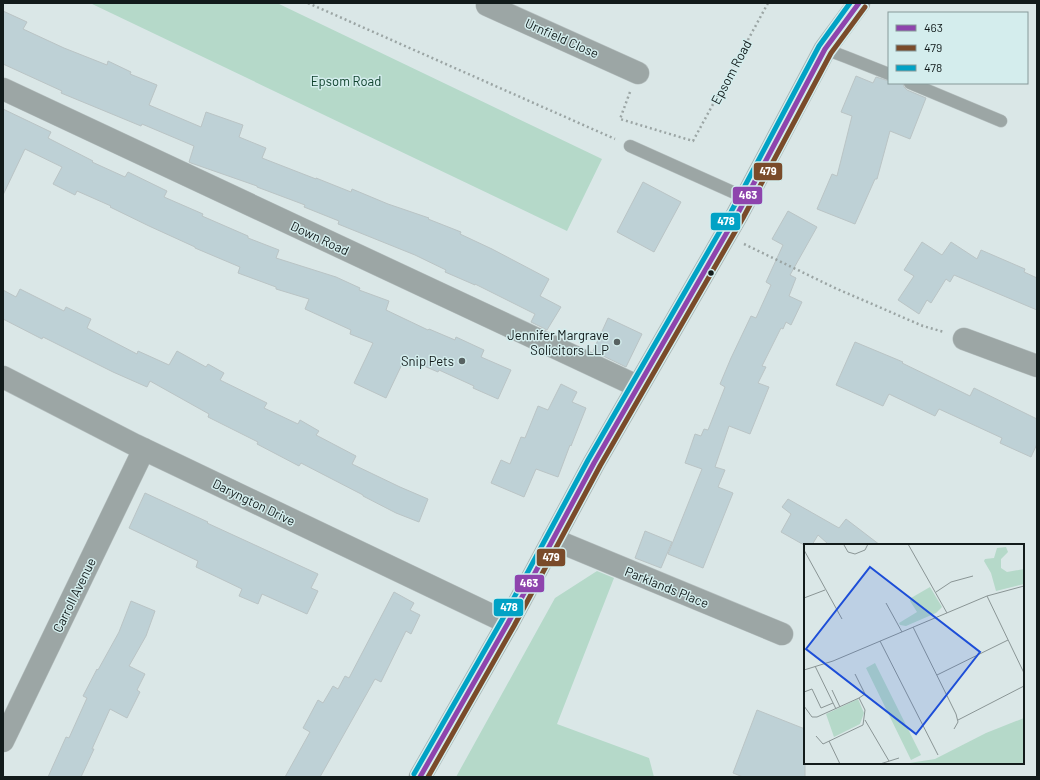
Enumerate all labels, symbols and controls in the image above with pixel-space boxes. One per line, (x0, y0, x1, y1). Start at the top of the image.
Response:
legend (888, 12, 1028, 84)
street label: Urnfield Close (523, 15, 601, 61)
text: 463 (924, 20, 943, 34)
street label: Epsom Road (707, 37, 755, 107)
text: 479 (924, 40, 942, 54)
text: 478 (924, 60, 942, 74)
park label: Epsom Road (311, 73, 381, 89)
line badge: 479 (753, 162, 783, 181)
text: 479 (759, 164, 777, 177)
line badge: 463 (732, 186, 763, 205)
text: 463 (739, 188, 757, 201)
line badge: 478 (710, 212, 741, 231)
text: 478 (717, 214, 735, 227)
street label: Down Road (288, 218, 352, 258)
unlabelled marker (706, 268, 716, 278)
place label: Jennifer Margrave Solicitors LLP (507, 327, 609, 358)
marker: Jennifer Margrave Solicitors LLP (612, 337, 622, 347)
place label: Snip Pets (401, 353, 454, 369)
marker: Snip Pets (457, 356, 467, 366)
street label: Daryngton Drive (210, 475, 298, 529)
inset map (804, 544, 1024, 764)
line badge: 479 (536, 548, 566, 567)
text: 479 (542, 550, 560, 563)
street label: Carroll Avenue (49, 555, 99, 635)
street label: Parklands Place (623, 563, 711, 611)
line badge: 463 (514, 574, 545, 593)
text: 463 (520, 576, 538, 589)
line badge: 478 (493, 598, 524, 617)
text: 478 (500, 600, 518, 613)

